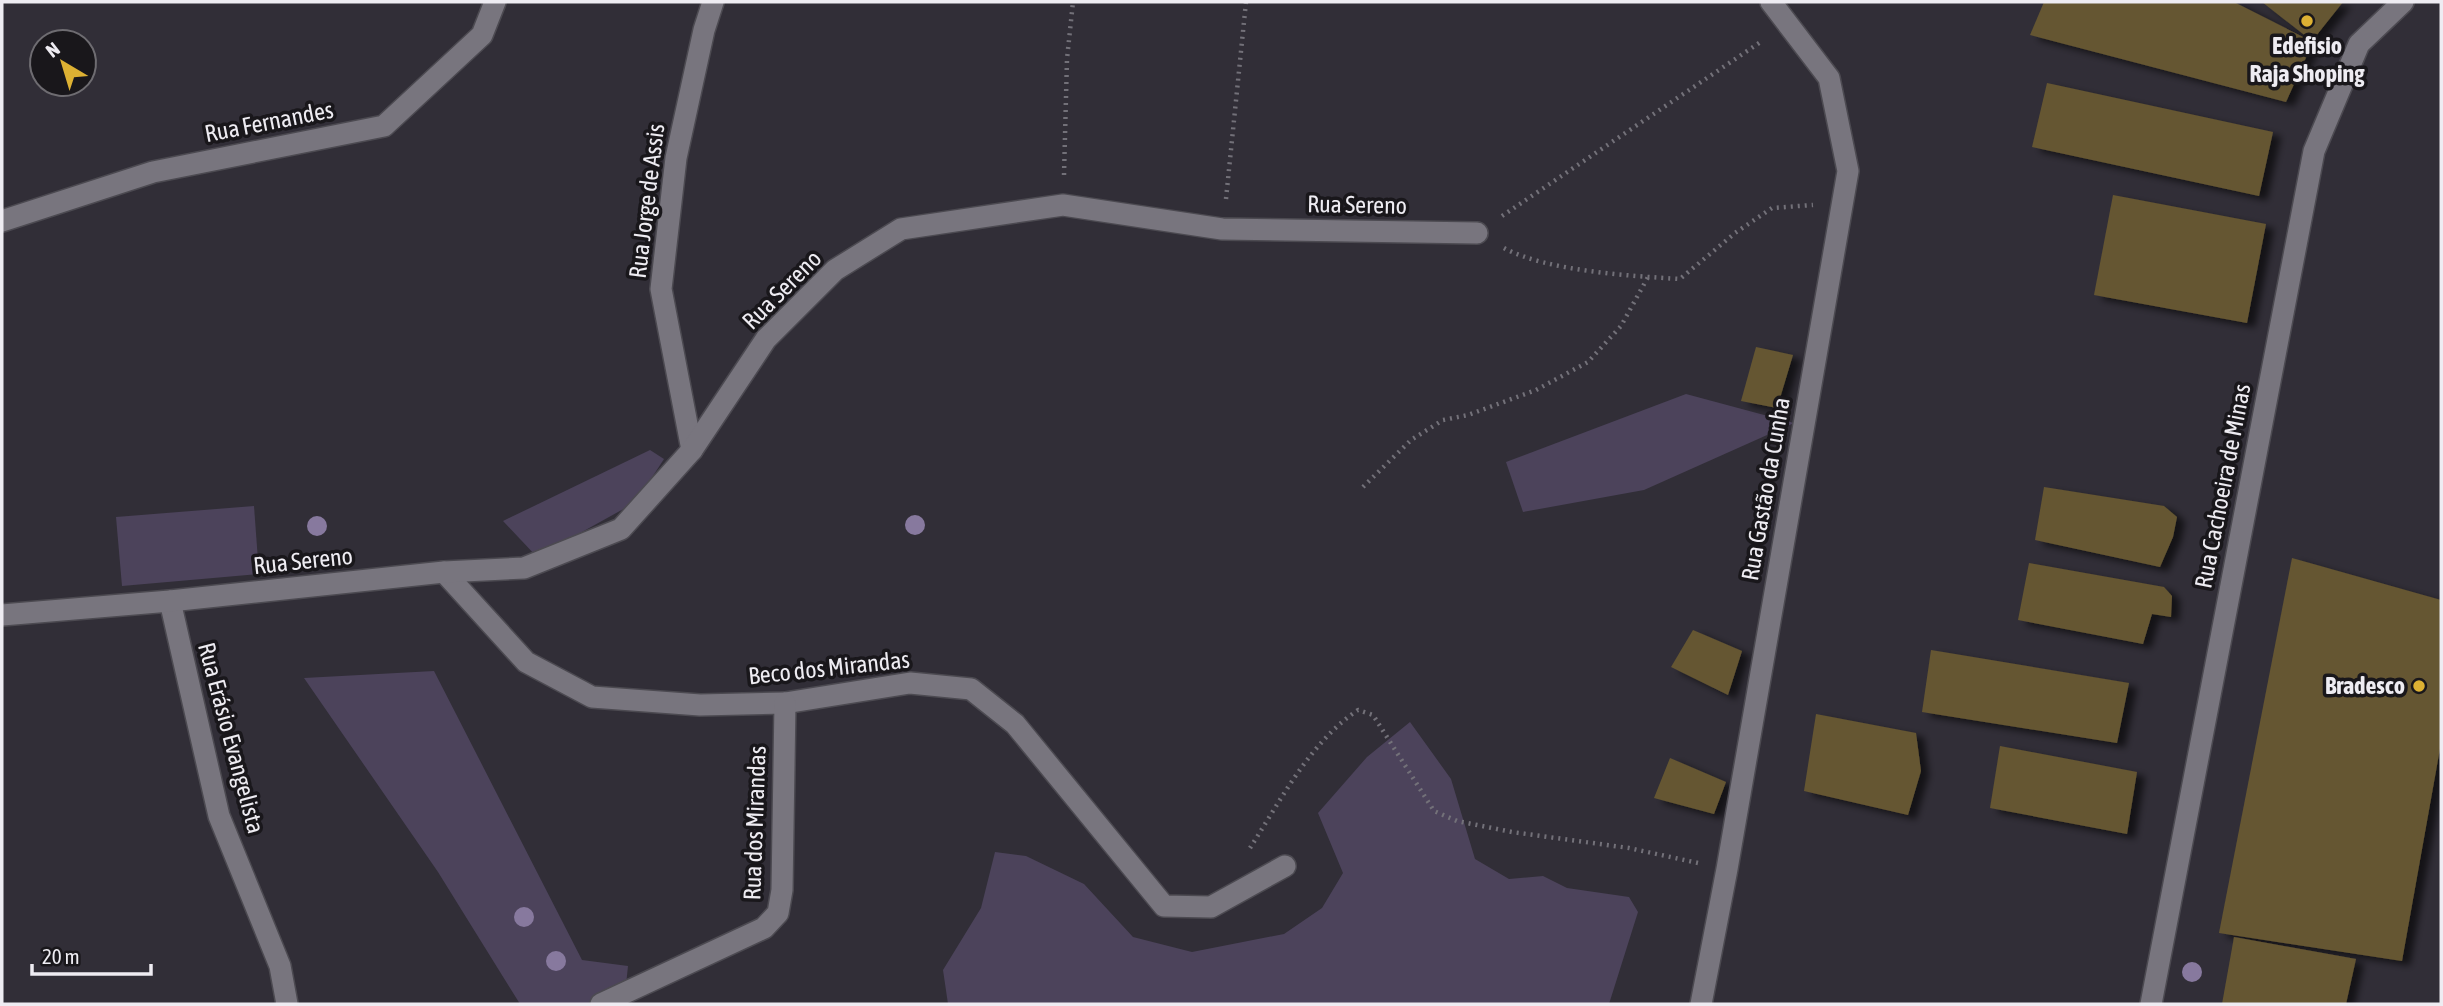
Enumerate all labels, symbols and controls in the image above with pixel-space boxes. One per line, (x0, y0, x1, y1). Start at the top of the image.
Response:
marker: Edefisio Raja Shoping (2299, 13, 2315, 29)
north arrow (28, 28, 98, 98)
place label: Edefisio Raja Shoping (2250, 32, 2365, 87)
text: N (41, 37, 64, 62)
street label: Rua Fernandes (202, 96, 335, 147)
street label: Rua Jorge de Assis (624, 122, 669, 280)
street label: Rua Sereno (1307, 190, 1407, 219)
street label: Rua Sereno (737, 245, 827, 335)
street label: Rua Cachoeira de Minas (2189, 381, 2256, 590)
street label: Rua Gastão da Cunha (1736, 395, 1795, 583)
street label: Rua Sereno (252, 542, 354, 579)
street label: Rua Erásio Evangelista (193, 640, 270, 836)
street label: Beco dos Mirandas (747, 646, 911, 689)
place label: Bradesco (2325, 672, 2405, 699)
marker: Bradesco (2411, 678, 2427, 694)
street label: Rua dos Mirandas (738, 745, 771, 901)
scale bar (32, 932, 150, 976)
text: 20 m (42, 944, 80, 968)

